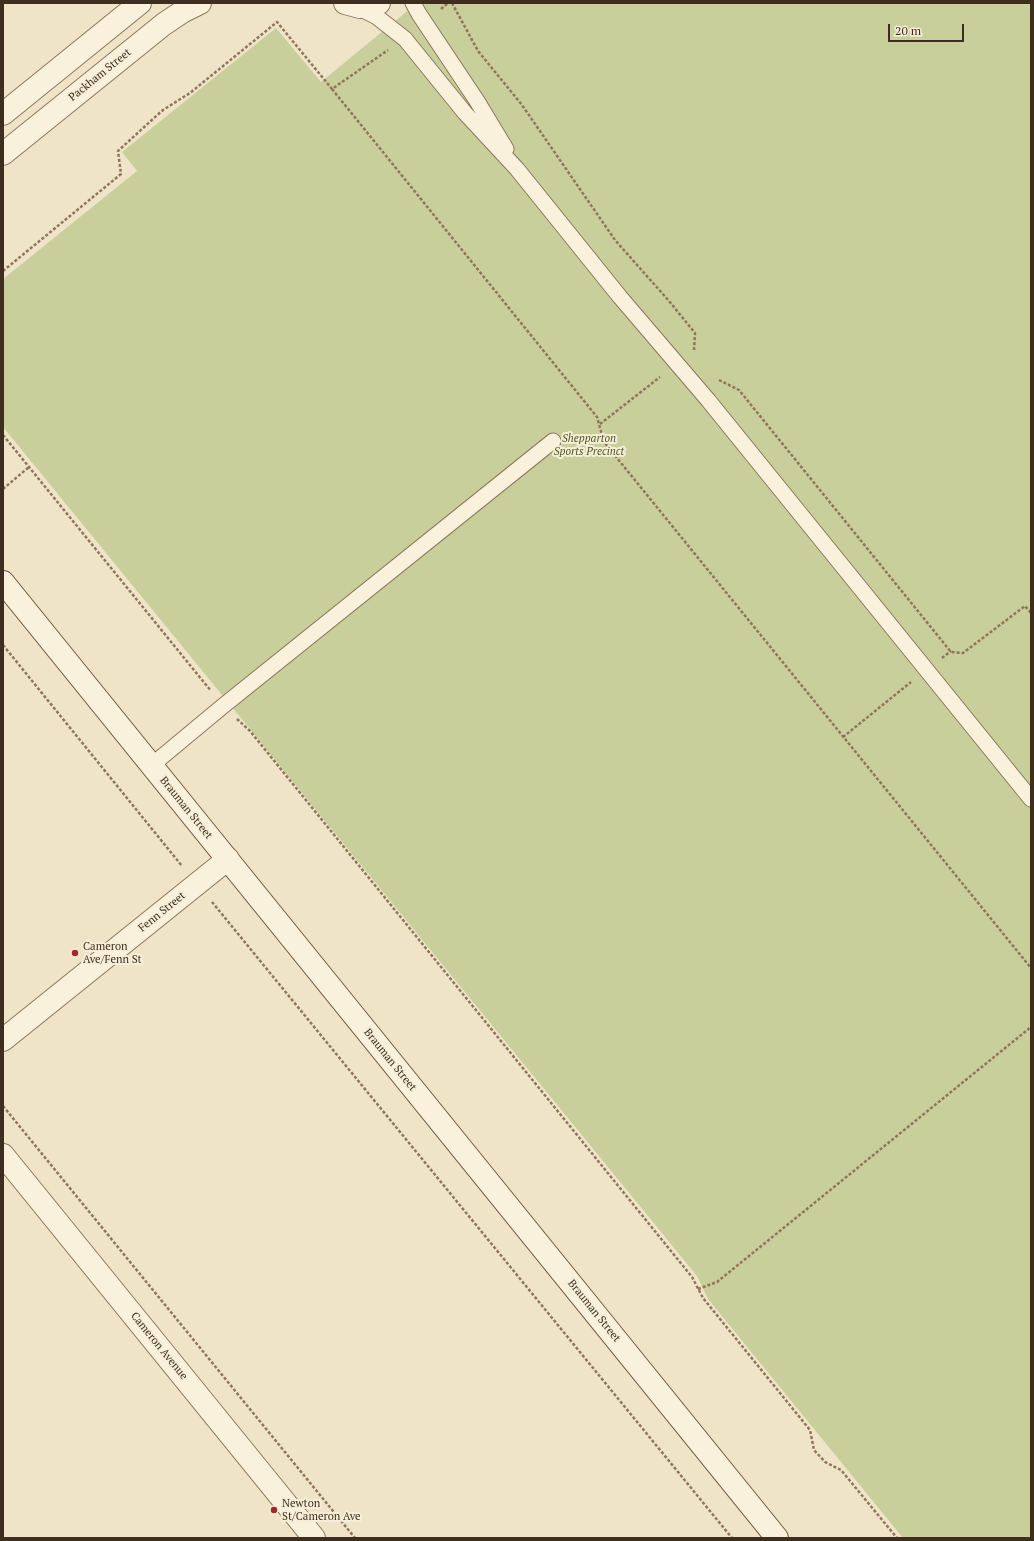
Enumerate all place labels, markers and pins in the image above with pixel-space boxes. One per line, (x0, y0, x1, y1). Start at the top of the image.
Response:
place label: Cameron Ave/Fenn St (83, 940, 142, 966)
marker: Cameron Ave/Fenn St (70, 948, 80, 958)
place label: Newton St/Cameron Ave (282, 1497, 361, 1523)
marker: Newton St/Cameron Ave (269, 1505, 279, 1515)

